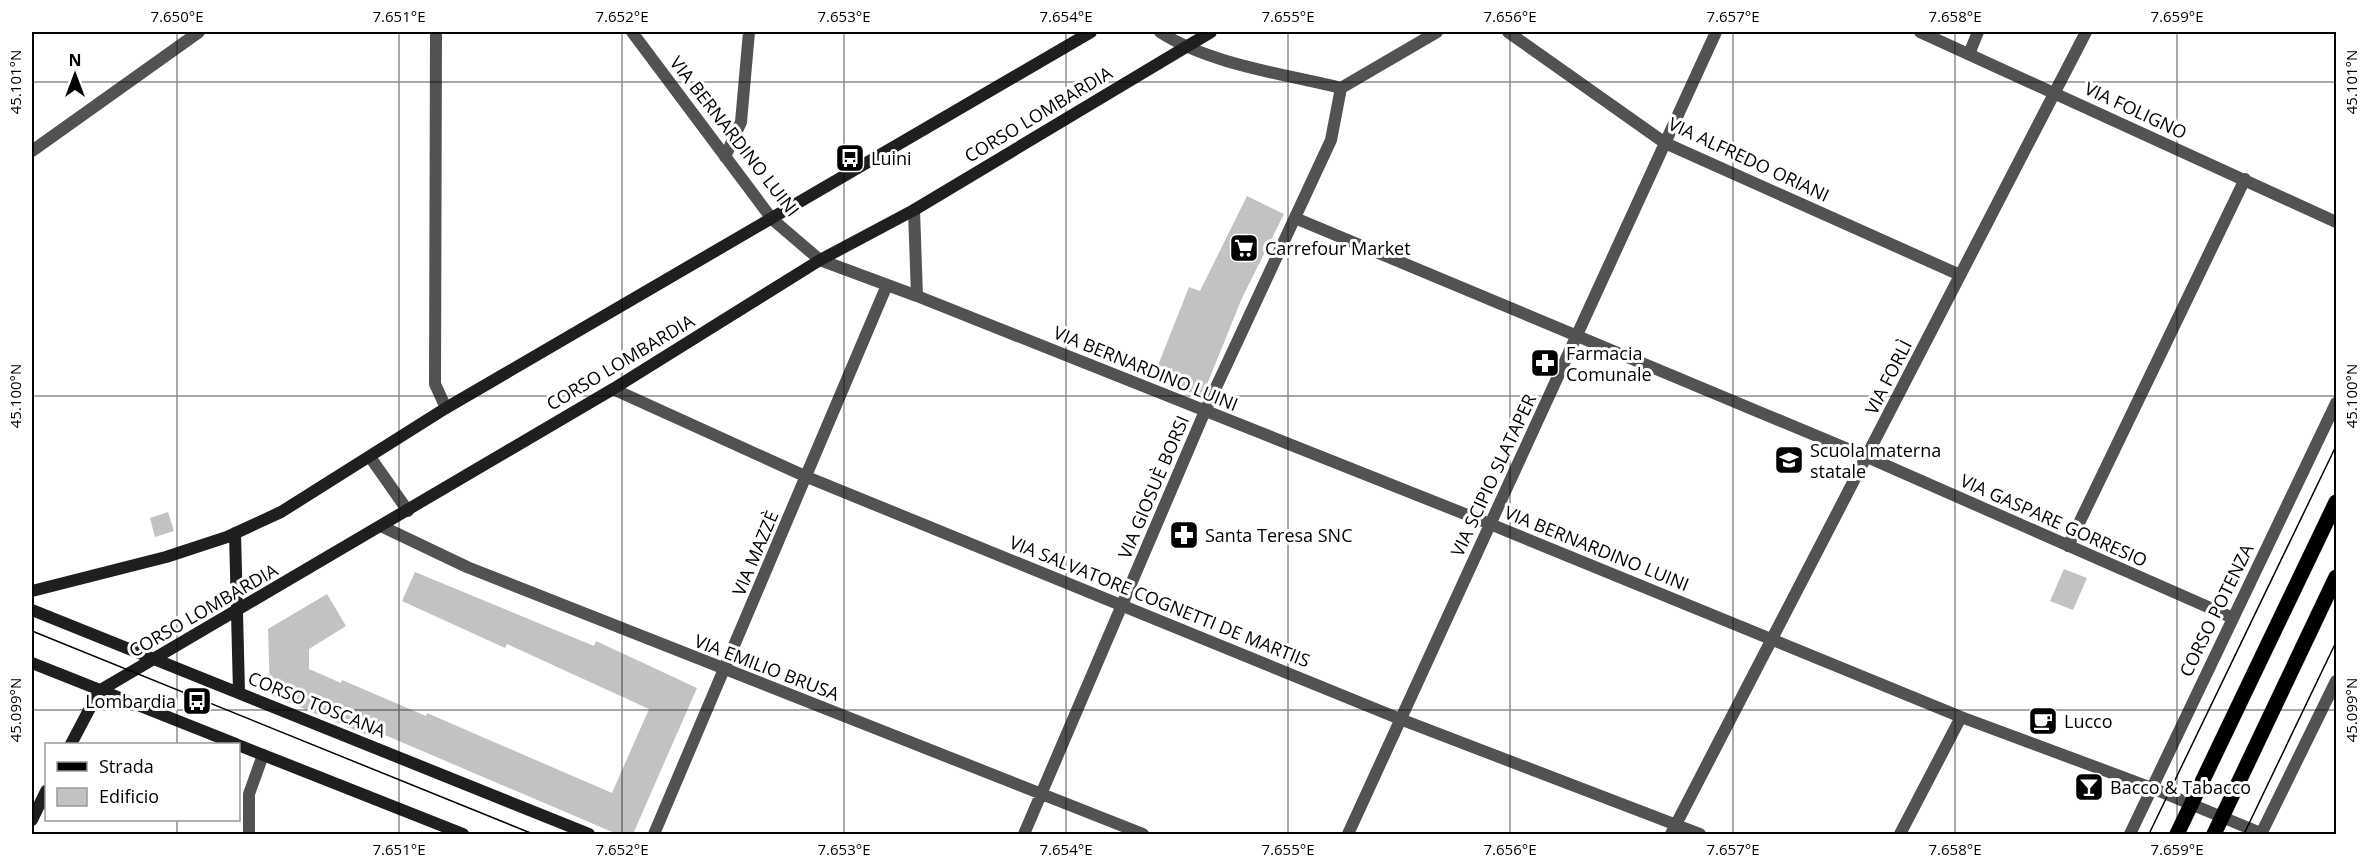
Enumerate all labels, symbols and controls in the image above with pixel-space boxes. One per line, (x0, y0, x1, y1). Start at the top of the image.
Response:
text: 7.650°E (150, 6, 204, 26)
text: 7.651°E (372, 6, 426, 26)
text: 7.652°E (595, 6, 649, 26)
text: 7.653°E (817, 6, 871, 26)
text: 7.654°E (1039, 6, 1093, 26)
text: 7.655°E (1261, 6, 1315, 26)
text: 7.656°E (1483, 6, 1537, 26)
text: 7.657°E (1706, 6, 1760, 26)
text: 7.658°E (1928, 6, 1982, 26)
text: 7.659°E (2150, 6, 2204, 26)
north arrow (45, 45, 105, 105)
text: N (68, 49, 82, 71)
text: 45.101°N (5, 50, 25, 114)
text: 45.101°N (2341, 50, 2361, 114)
street label: VIA BERNARDINO LUINI (665, 51, 805, 221)
street label: CORSO LOMBARDIA (960, 60, 1117, 168)
street label: VIA FOLIGNO (2081, 76, 2191, 144)
street label: VIA ALFREDO ORIANI (1665, 111, 1833, 207)
bus stop icon: Luini (834, 142, 866, 174)
place label: Luini (871, 146, 912, 170)
supermarket icon: Carrefour Market (1228, 232, 1260, 264)
place label: Carrefour Market (1265, 236, 1411, 260)
street label: CORSO LOMBARDIA (542, 308, 699, 416)
street label: VIA BERNARDINO LUINI (1050, 320, 1242, 416)
street label: VIA FORLÌ (1859, 336, 1917, 418)
place label: Farmacia Comunale (1566, 341, 1652, 386)
pharmacy icon: Farmacia Comunale (1529, 347, 1561, 379)
text: 45.100°N (5, 364, 25, 428)
text: 45.100°N (2341, 364, 2361, 428)
street label: VIA SCIPIO SLATAPER (1445, 390, 1541, 560)
street label: VIA GIOSUÈ BORSI (1112, 412, 1194, 562)
place label: Scuola materna statale (1810, 438, 1941, 483)
school or university icon: Scuola materna statale (1773, 444, 1805, 476)
street label: VIA GASPARE GORRESIO (1957, 468, 2151, 572)
street label: VIA BERNARDINO LUINI (1501, 500, 1693, 596)
street label: VIA MAZZÈ (726, 507, 784, 599)
pharmacy icon: Santa Teresa SNC (1168, 519, 1200, 551)
place label: Santa Teresa SNC (1205, 523, 1353, 547)
street label: VIA SALVATORE COGNETTI DE MARTIIS (1006, 530, 1314, 672)
street label: CORSO POTENZA (2173, 539, 2259, 680)
street label: CORSO LOMBARDIA (124, 557, 282, 662)
street label: VIA EMILIO BRUSA (691, 628, 843, 706)
street label: CORSO TOSCANA (245, 665, 390, 743)
text: 45.099°N (5, 678, 25, 742)
text: 45.099°N (2341, 678, 2361, 742)
bus stop icon: Lombardia (181, 685, 213, 717)
place label: Lombardia (85, 689, 176, 713)
cafe icon: Lucco (2027, 705, 2059, 737)
place label: Lucco (2064, 709, 2113, 733)
legend (45, 743, 240, 821)
text: Strada (99, 754, 154, 778)
bar icon: Bacco & Tabacco (2073, 771, 2105, 803)
place label: Bacco & Tabacco (2110, 775, 2251, 799)
text: Edificio (99, 784, 159, 808)
text: 7.651°E (372, 839, 426, 859)
text: 7.652°E (595, 839, 649, 859)
text: 7.653°E (817, 839, 871, 859)
text: 7.654°E (1039, 839, 1093, 859)
text: 7.655°E (1261, 839, 1315, 859)
text: 7.656°E (1483, 839, 1537, 859)
text: 7.657°E (1706, 839, 1760, 859)
text: 7.658°E (1928, 839, 1982, 859)
text: 7.659°E (2150, 839, 2204, 859)

